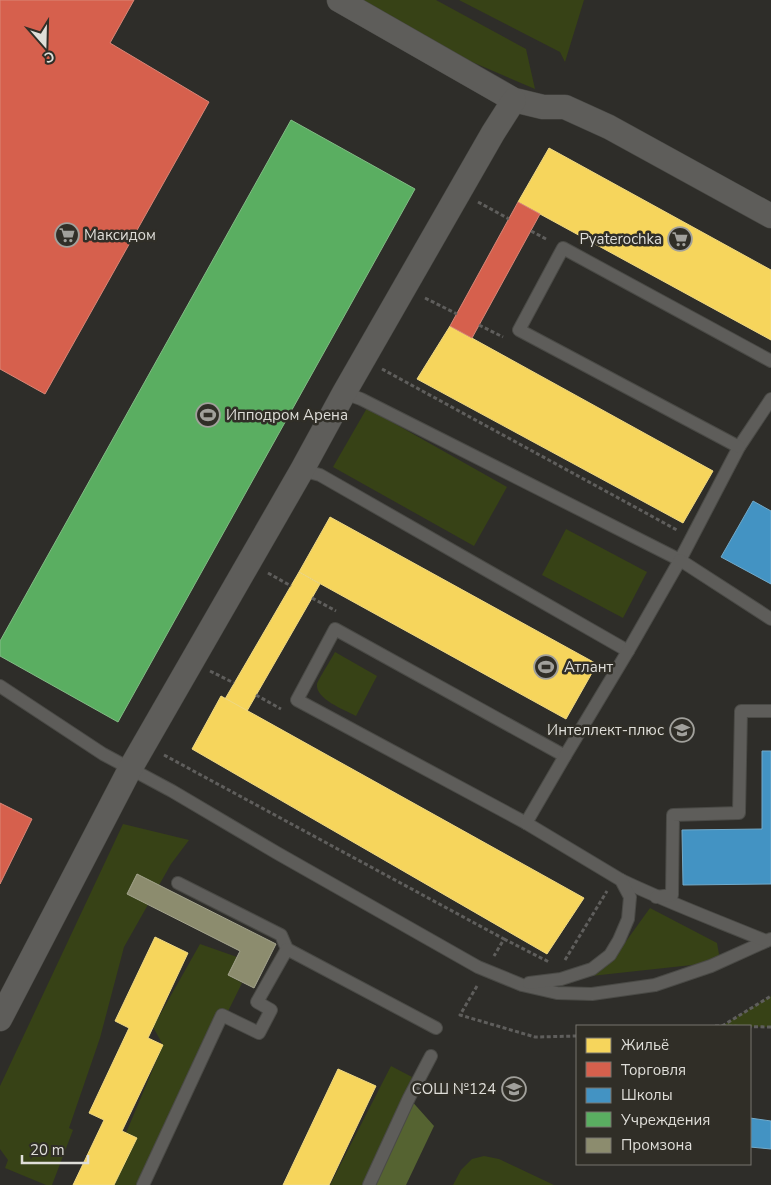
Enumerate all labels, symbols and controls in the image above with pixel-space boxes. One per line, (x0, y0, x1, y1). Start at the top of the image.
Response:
north arrow (20, 20, 70, 70)
text: С (41, 46, 57, 67)
supermarket icon: Максидом (54, 222, 80, 248)
place label: Максидом (84, 225, 156, 245)
supermarket icon: Pyaterochka (667, 226, 693, 252)
place label: Pyaterochka (579, 229, 662, 249)
sports icon: Ипподром Арена (195, 402, 221, 428)
place label: Ипподром Арена (226, 405, 348, 425)
sports icon: Атлант (533, 654, 559, 680)
place label: Атлант (564, 657, 614, 677)
school or university icon: Интеллект-плюс (669, 717, 695, 743)
place label: Интеллект-плюс (547, 720, 664, 740)
legend (576, 1025, 751, 1165)
text: Жильё (621, 1035, 669, 1055)
text: Торговля (621, 1060, 686, 1080)
school or university icon: СОШ №124 (501, 1076, 527, 1102)
place label: СОШ №124 (412, 1079, 496, 1099)
text: Школы (621, 1085, 673, 1105)
text: Учреждения (620, 1110, 710, 1130)
scale bar (22, 1132, 89, 1164)
text: Промзона (621, 1135, 692, 1155)
text: 20 m (30, 1140, 65, 1160)

